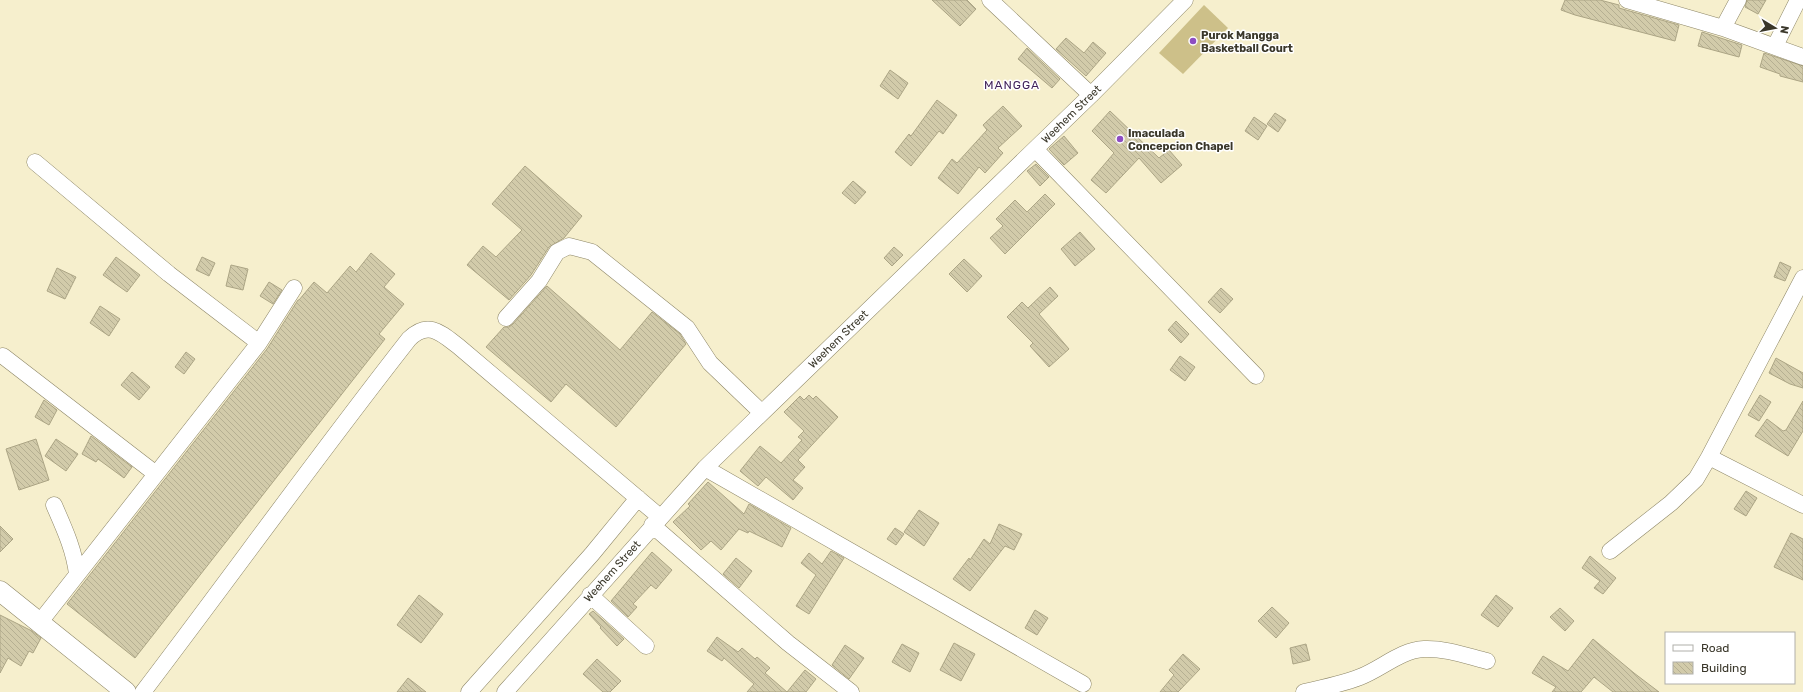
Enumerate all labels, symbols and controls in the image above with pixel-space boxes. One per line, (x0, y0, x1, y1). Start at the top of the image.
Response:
north arrow (1755, 8, 1795, 48)
text: N (1777, 25, 1791, 35)
place label: Purok Mangga Basketball Court (1201, 29, 1293, 55)
marker: Purok Mangga Basketball Court (1188, 36, 1198, 46)
district label: MANGGA (984, 78, 1040, 92)
street label: Weehem Street (1039, 82, 1104, 146)
place label: Imaculada Concepcion Chapel (1128, 127, 1233, 153)
marker: Imaculada Concepcion Chapel (1115, 134, 1125, 144)
street label: Weehem Street (806, 307, 871, 371)
street label: Weehem Street (581, 537, 644, 605)
legend (1665, 632, 1795, 684)
text: Road (1701, 641, 1729, 655)
text: Building (1701, 661, 1747, 675)

